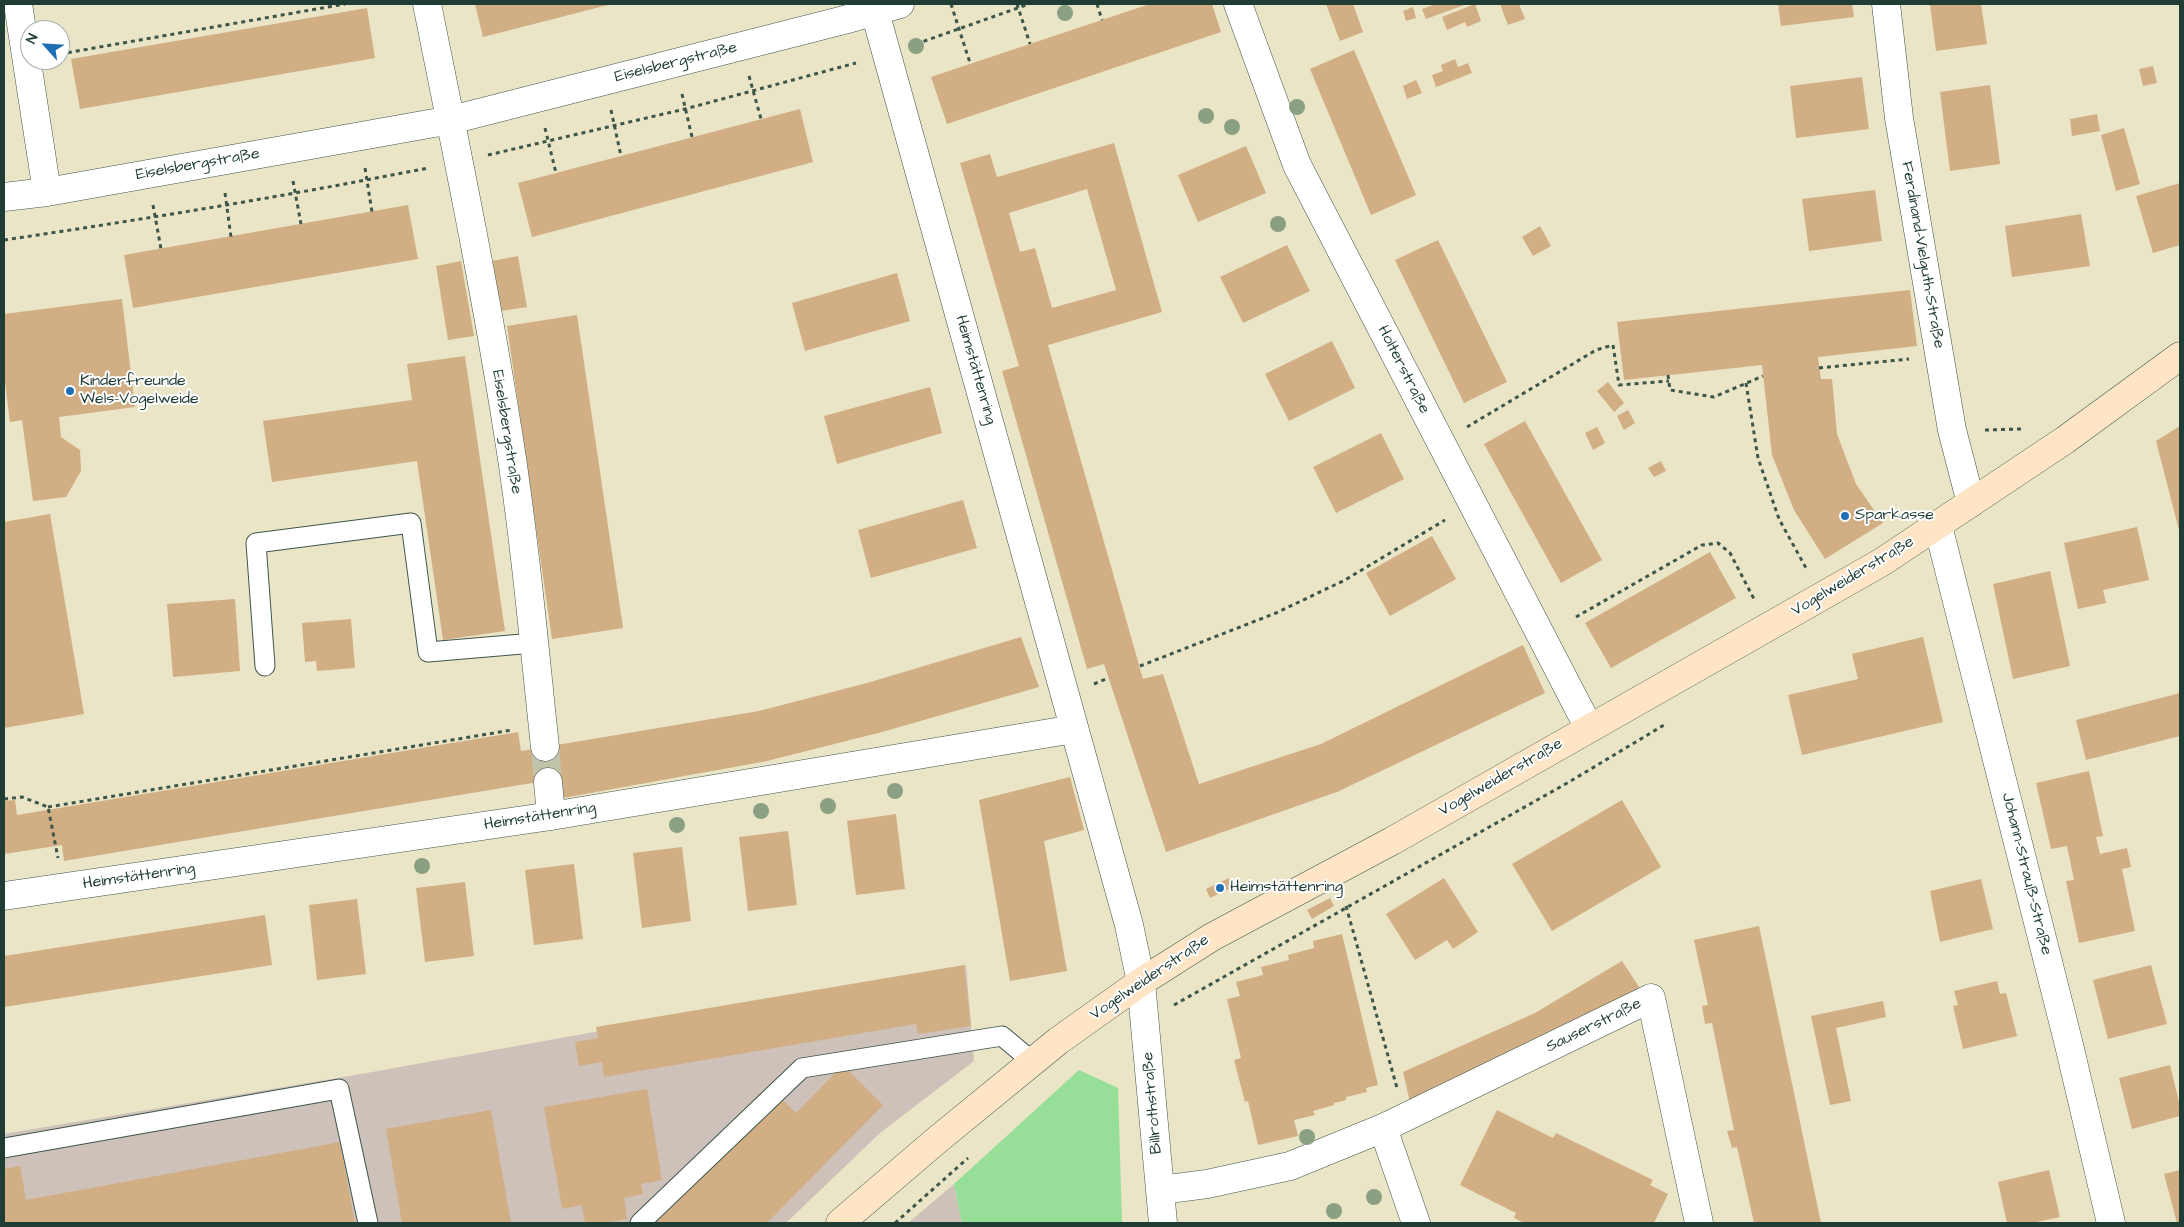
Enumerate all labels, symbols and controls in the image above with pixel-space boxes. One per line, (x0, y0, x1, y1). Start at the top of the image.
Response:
north arrow (20, 20, 70, 70)
text: N (22, 31, 43, 47)
street label: Eiselsbergstraße (613, 39, 739, 87)
street label: Eiselsbergstraße (135, 145, 261, 185)
street label: Ferdinand-Vielguth-Straße (1896, 160, 1948, 350)
street label: Heimstättenring (950, 313, 1000, 427)
street label: Holterstraße (1373, 323, 1433, 417)
street label: Eiselsbergstraße (487, 369, 525, 495)
place label: Kinderfreunde Wels-Vogelweide (80, 372, 199, 410)
marker: Kinderfreunde Wels-Vogelweide (64, 385, 76, 397)
place label: Sparkasse (1855, 506, 1934, 526)
marker: Sparkasse (1839, 510, 1851, 522)
street label: Vogelweiderstraße (1788, 533, 1918, 621)
street label: Vogelweiderstraße (1436, 735, 1566, 821)
street label: Johann-Strauß-Straße (1997, 791, 2055, 957)
street label: Heimstättenring (483, 799, 597, 835)
street label: Heimstättenring (82, 860, 196, 894)
place label: Heimstättenring (1230, 878, 1343, 898)
marker: Heimstättenring (1214, 882, 1226, 894)
street label: Vogelweiderstraße (1087, 931, 1213, 1025)
street label: Sauserstraße (1543, 995, 1645, 1057)
street label: Billrothstraße (1139, 1051, 1167, 1155)

